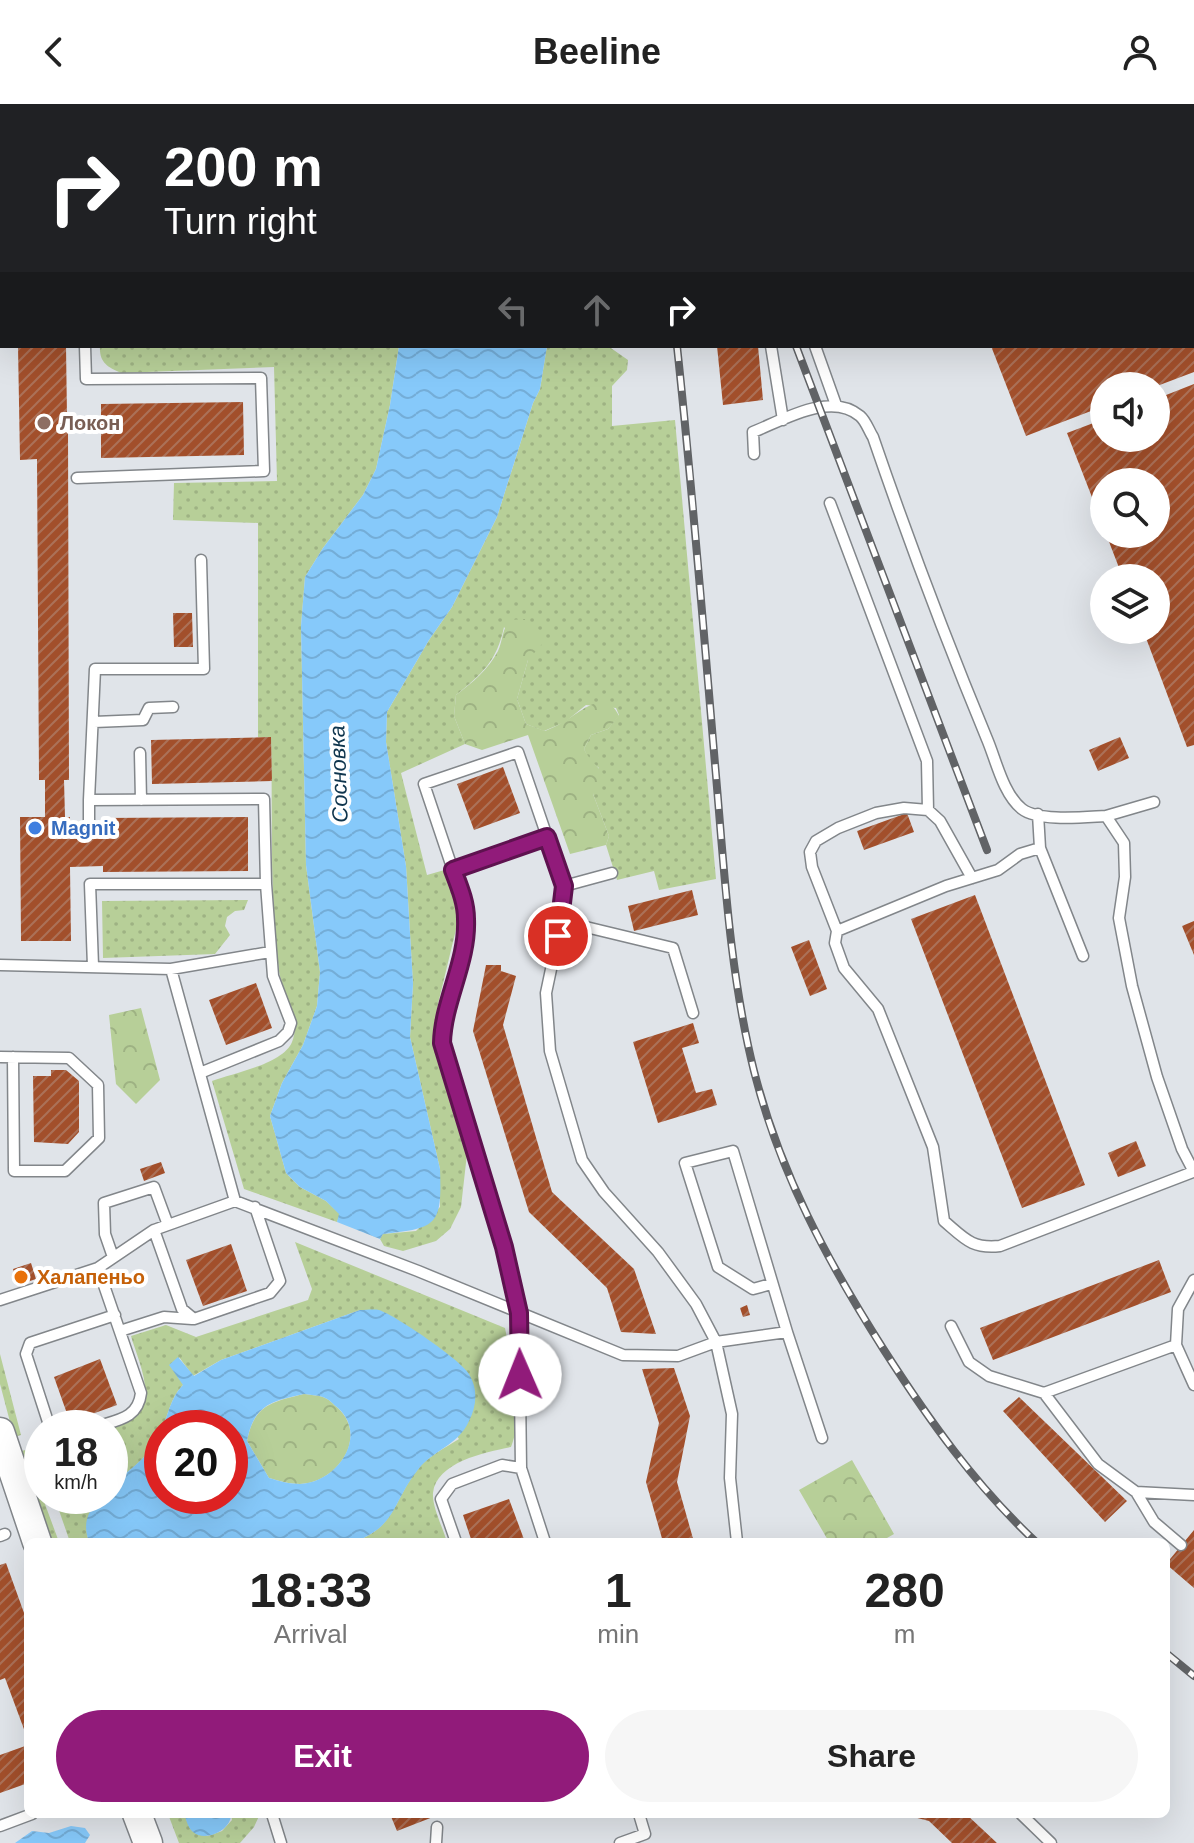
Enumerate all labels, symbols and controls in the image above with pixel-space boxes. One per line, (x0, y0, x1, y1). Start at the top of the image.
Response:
icon: back (32, 30, 76, 74)
icon: person (1118, 30, 1162, 74)
text: Beeline (533, 31, 661, 72)
text: 200 m (164, 135, 323, 198)
icon: right (32, 136, 136, 240)
text: Turn right (164, 201, 317, 242)
icon: left (491, 288, 535, 332)
icon: ahead (575, 288, 619, 332)
icon: right (659, 288, 703, 332)
map controls (1090, 372, 1170, 644)
button: sound (1090, 372, 1170, 452)
place label: Локон (60, 412, 120, 434)
marker: Локон (35, 414, 53, 432)
button: search (1090, 468, 1170, 548)
button: layers (1090, 564, 1170, 644)
water label: Сосновка (324, 725, 353, 823)
place label: Magnit (51, 817, 116, 839)
marker: Magnit (26, 819, 44, 837)
pin (524, 902, 592, 970)
icon: arrive (536, 914, 580, 958)
place label: Халапеньо (37, 1266, 145, 1288)
marker: Халапеньо (12, 1268, 30, 1286)
position arrow (478, 1333, 562, 1417)
speed limit sign: 20 (144, 1410, 248, 1514)
text: 18 (54, 1430, 98, 1474)
text: km/h (54, 1471, 98, 1493)
text: 18:33 (249, 1564, 372, 1617)
text: 1 (605, 1564, 632, 1617)
text: 280 (865, 1564, 945, 1617)
text: Arrival (274, 1619, 348, 1649)
text: min (597, 1619, 639, 1649)
text: m (894, 1619, 915, 1649)
button: Exit (56, 1710, 589, 1802)
button: Share (605, 1710, 1138, 1802)

